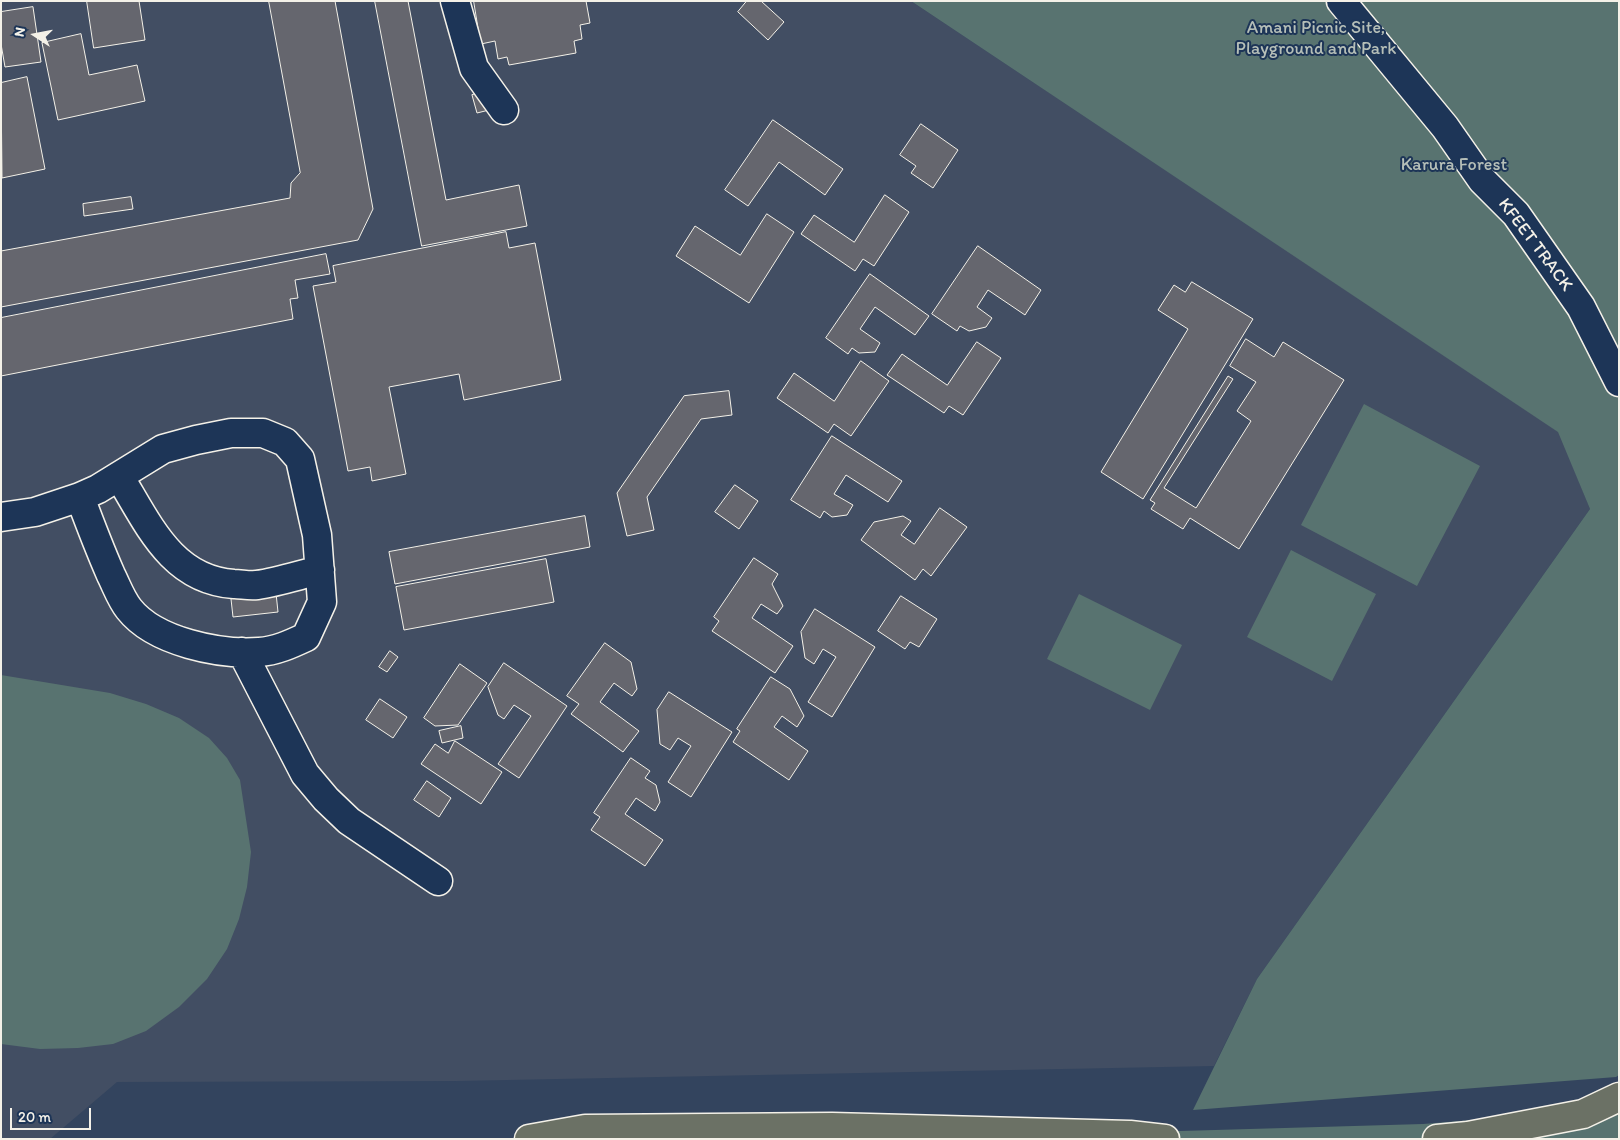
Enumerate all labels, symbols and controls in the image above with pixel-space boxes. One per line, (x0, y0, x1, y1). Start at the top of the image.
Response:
north arrow (10, 10, 60, 60)
park label: Amani Picnic Site, Playground and Park (1236, 17, 1396, 59)
text: N (11, 26, 29, 38)
park label: Karura Forest (1401, 154, 1507, 176)
street label: KFEET TRACK (1493, 194, 1577, 296)
scale bar (12, 1098, 94, 1130)
text: 20 m (18, 1108, 51, 1126)

